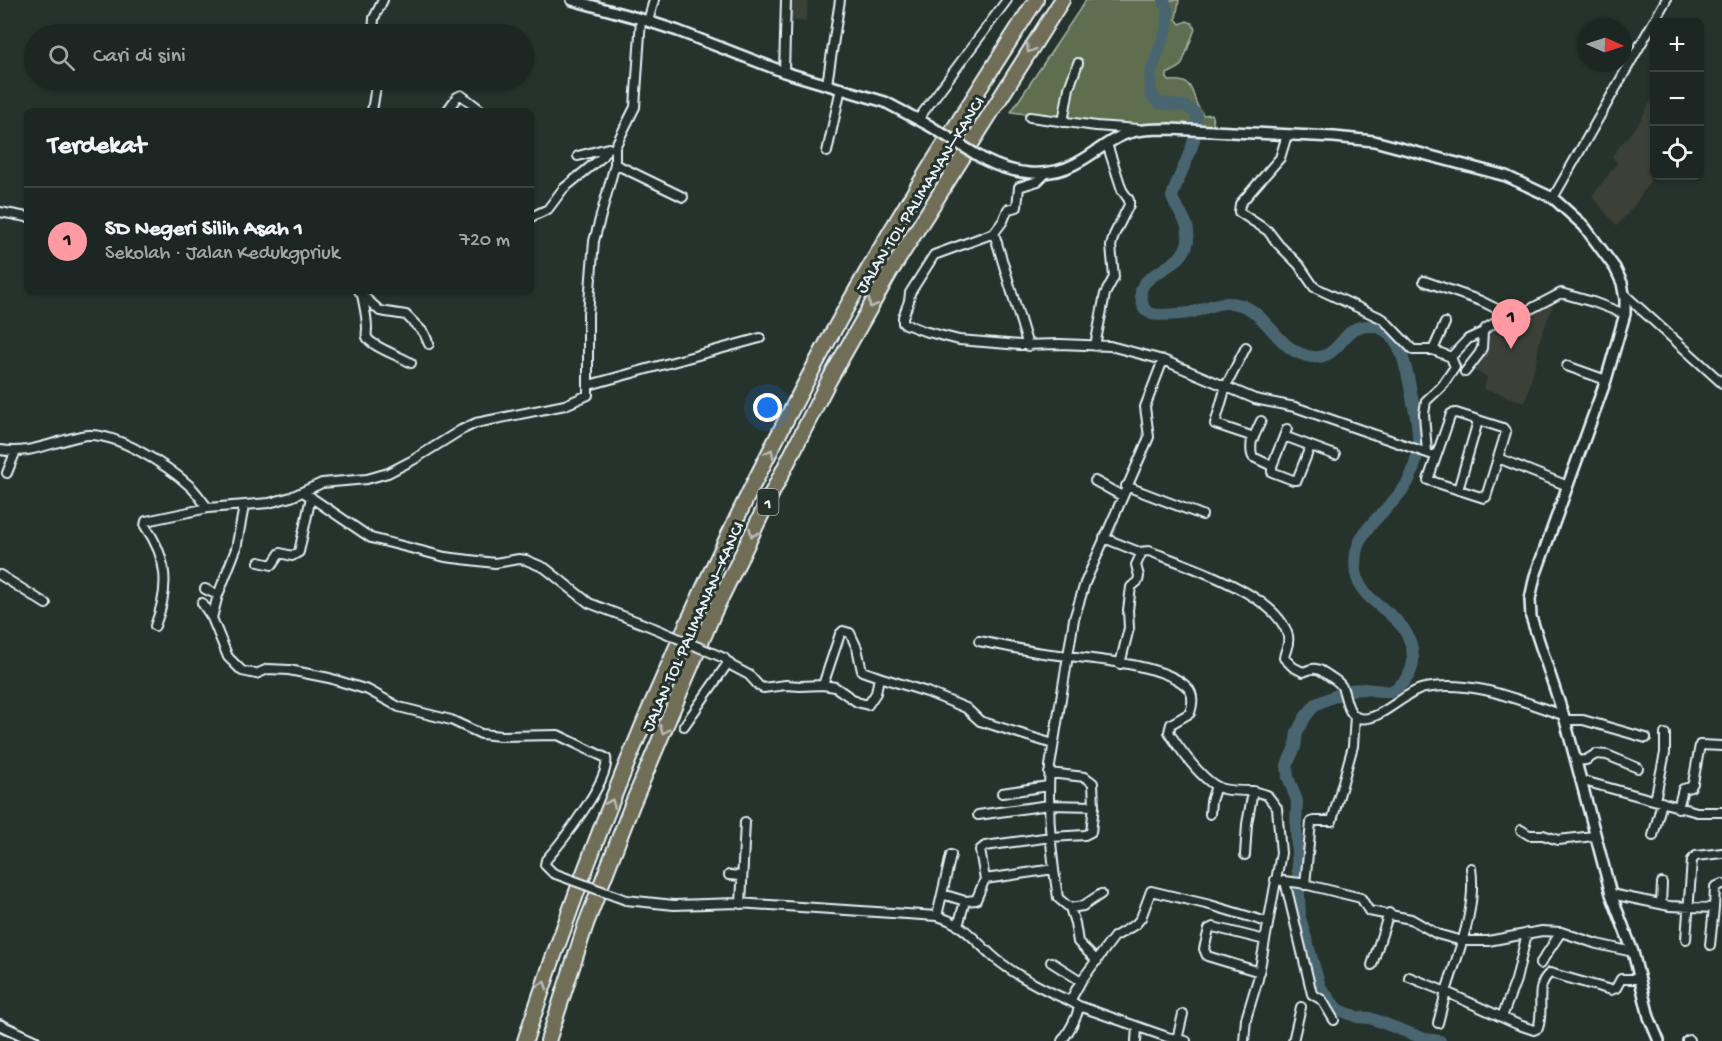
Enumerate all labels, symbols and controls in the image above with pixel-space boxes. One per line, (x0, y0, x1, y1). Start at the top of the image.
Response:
north arrow (1578, 18, 1632, 72)
map controls (1650, 18, 1704, 180)
button: + (1650, 18, 1704, 72)
search box (24, 24, 534, 90)
icon: search (45, 41, 78, 74)
one-way arrow (1026, 42, 1037, 53)
text: Cari di sini (93, 44, 186, 70)
button: − (1650, 72, 1704, 126)
street label: JALAN TOL PALIMANAN–KANCI (852, 93, 990, 298)
button: locate (1650, 126, 1704, 180)
text: Terdekat (48, 132, 146, 163)
text: SD Negeri Silih Asah 1 (105, 217, 303, 243)
text: 1 (63, 230, 72, 253)
text: 720 m (460, 230, 510, 253)
text: Sekolah · Jalan Kedukgpriuk (105, 243, 340, 266)
one-way arrow (868, 298, 879, 308)
pin: 1 (1492, 300, 1530, 349)
your location (753, 393, 782, 422)
one-way arrow (763, 449, 774, 459)
road number: 1 (758, 489, 778, 515)
street label: JALAN TOL PALIMANAN–KANCI (638, 519, 750, 735)
one-way arrow (748, 526, 760, 537)
one-way arrow (659, 723, 671, 734)
one-way arrow (604, 798, 616, 809)
one-way arrow (536, 980, 549, 991)

